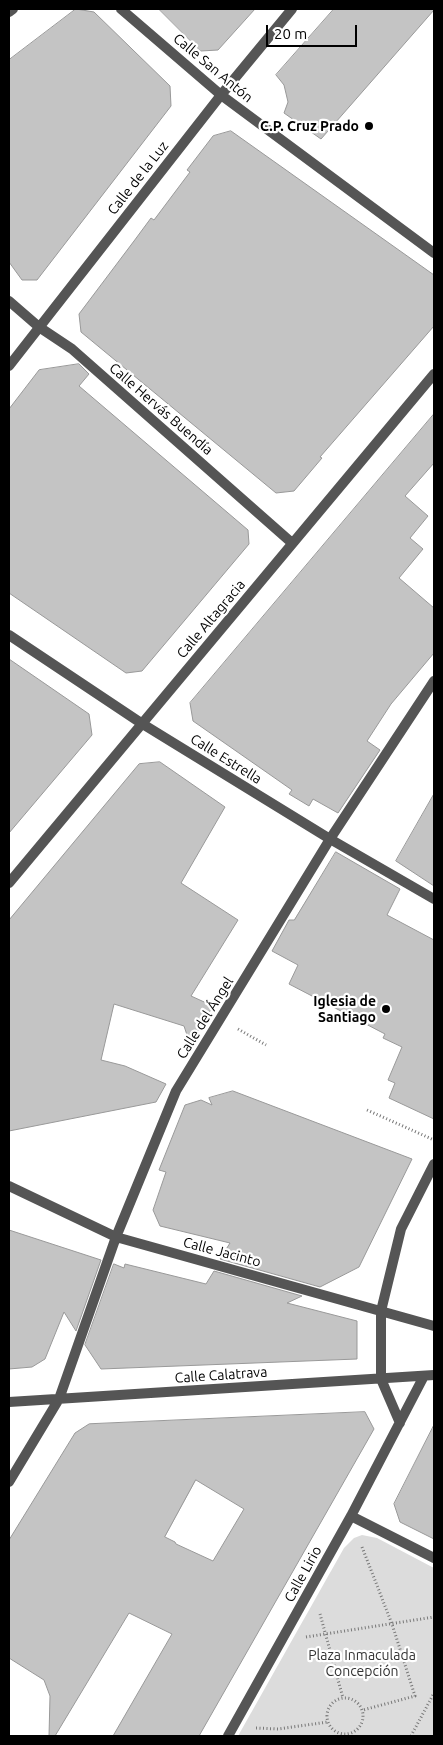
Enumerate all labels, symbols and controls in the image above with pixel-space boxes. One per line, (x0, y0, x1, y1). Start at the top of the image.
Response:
scale bar (268, 15, 359, 47)
text: 20 m (274, 25, 307, 42)
street label: Calle San Antón (170, 30, 256, 106)
place label: C.P. Cruz Prado (260, 118, 359, 134)
marker: C.P. Cruz Prado (363, 120, 375, 132)
street label: Calle de la Luz (104, 138, 172, 218)
street label: Calle Hervás Buendía (106, 359, 216, 459)
street label: Calle Altagracia (173, 576, 249, 662)
street label: Calle Estrella (187, 730, 265, 788)
street label: Calle del Ángel (173, 974, 237, 1062)
place label: Iglesia de Santiago (313, 993, 376, 1026)
marker: Iglesia de Santiago (380, 1003, 392, 1015)
street label: Calle Jacinto (181, 1234, 263, 1270)
street label: Calle Calatrava (174, 1363, 268, 1387)
street label: Calle Lirio (281, 1543, 325, 1605)
park label: Plaza Inmaculada Concepción (308, 1647, 416, 1680)

